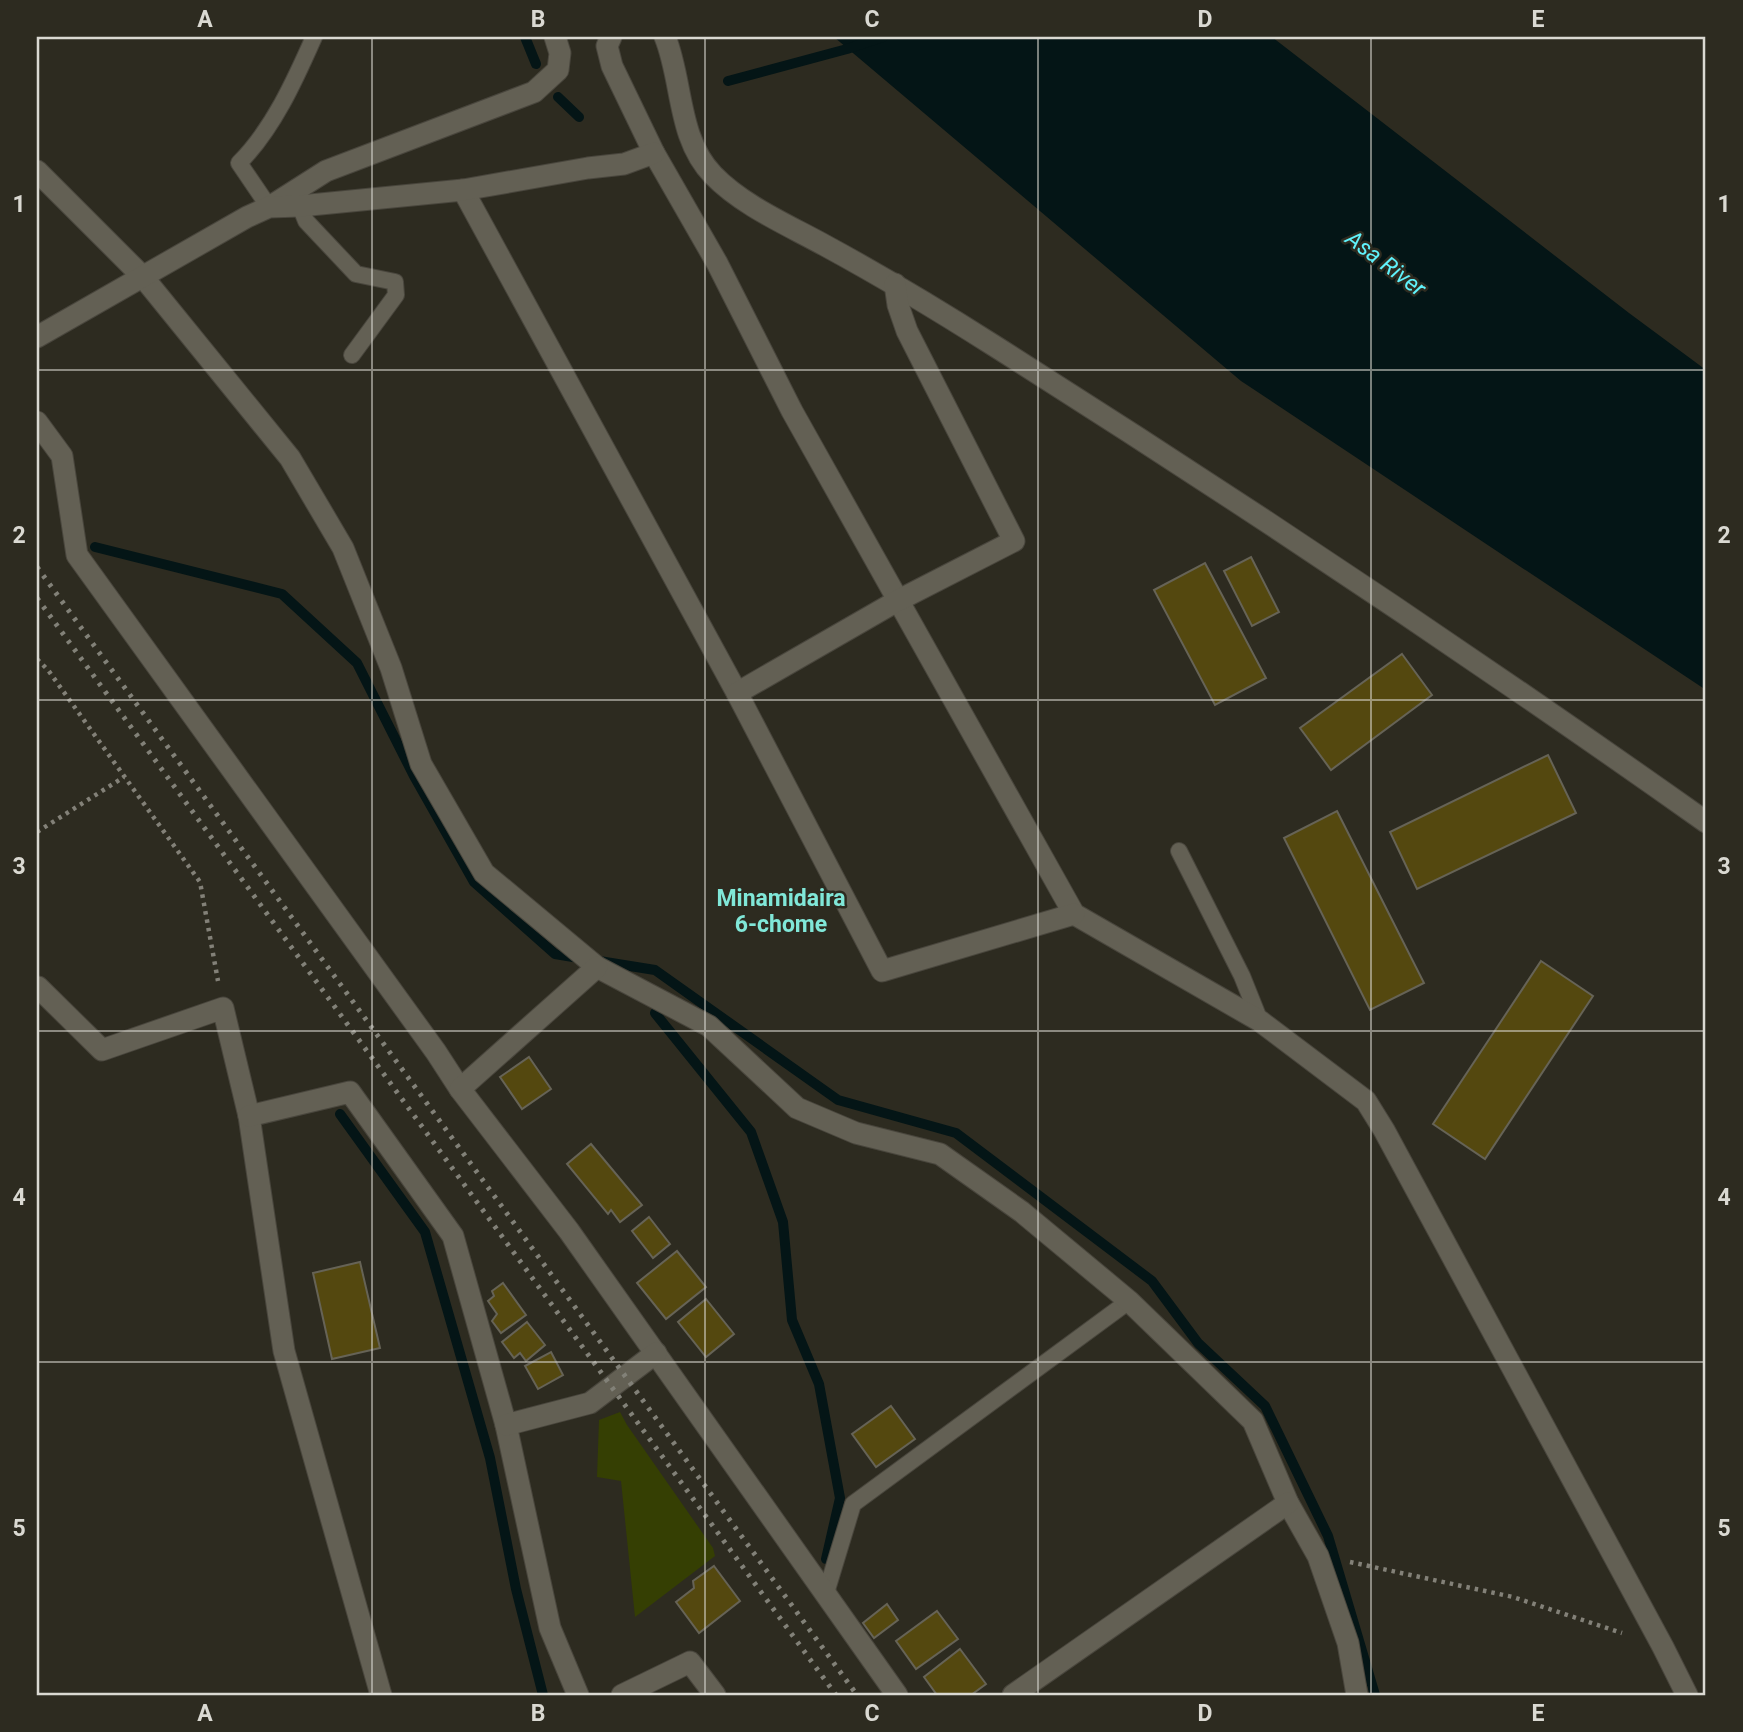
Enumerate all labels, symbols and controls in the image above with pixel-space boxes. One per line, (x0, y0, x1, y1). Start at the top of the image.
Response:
text: A (197, 6, 213, 33)
text: B (531, 6, 545, 33)
text: C (864, 6, 880, 33)
text: D (1198, 6, 1212, 33)
text: E (1532, 6, 1545, 33)
text: 1 (12, 191, 26, 218)
text: 1 (1717, 191, 1731, 218)
water label: Asa River (1340, 224, 1432, 303)
text: 2 (12, 522, 26, 549)
text: 2 (1717, 522, 1731, 549)
text: 3 (12, 853, 26, 880)
text: 3 (1717, 853, 1731, 880)
district label: Minamidaira 6-chome (716, 885, 846, 938)
text: 4 (12, 1184, 26, 1211)
text: 4 (1717, 1184, 1731, 1211)
text: 5 (12, 1515, 26, 1542)
text: 5 (1717, 1515, 1731, 1542)
text: A (197, 1700, 213, 1727)
text: B (531, 1700, 545, 1727)
text: C (864, 1700, 880, 1727)
text: D (1198, 1700, 1212, 1727)
text: E (1532, 1700, 1545, 1727)

